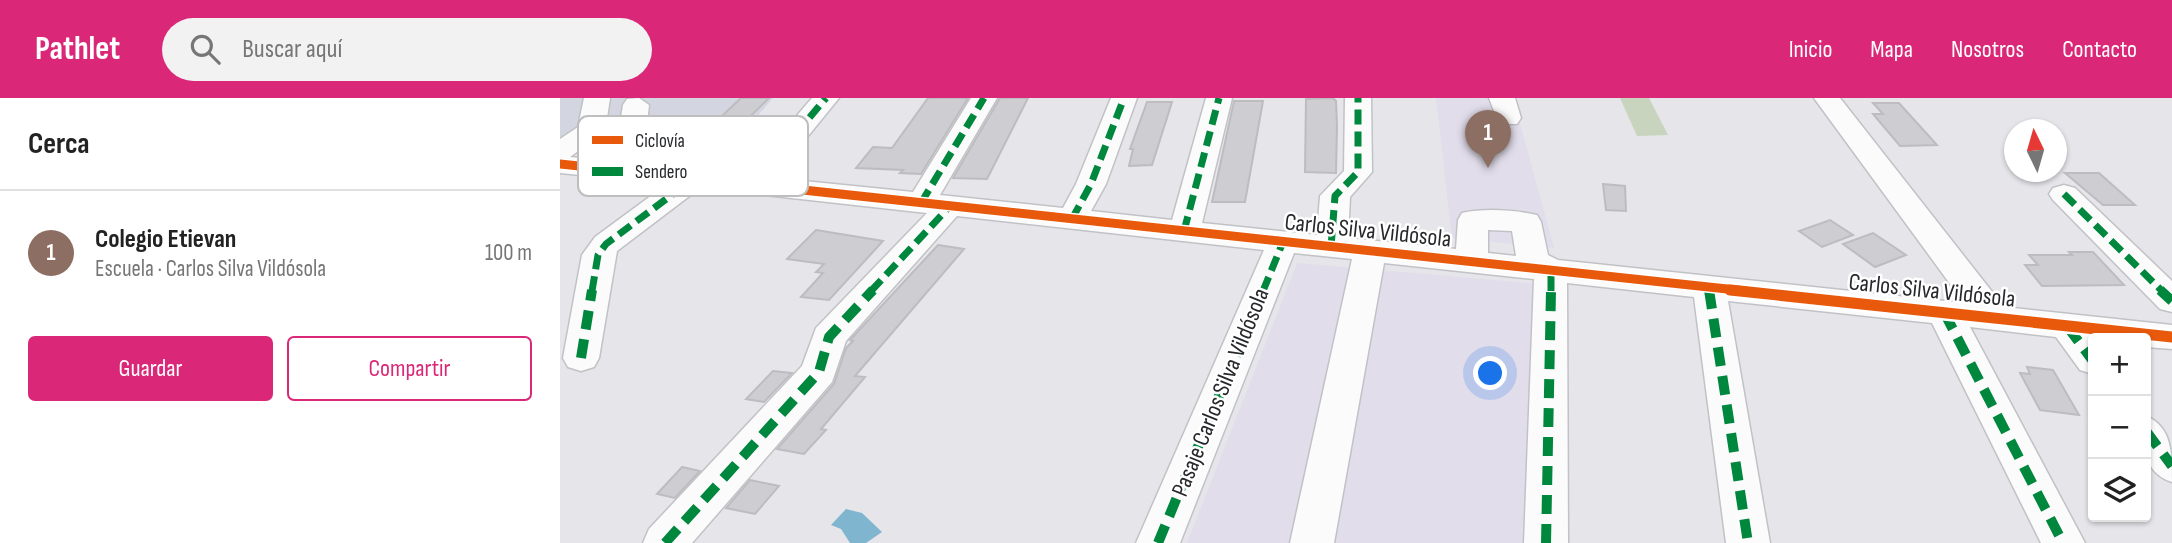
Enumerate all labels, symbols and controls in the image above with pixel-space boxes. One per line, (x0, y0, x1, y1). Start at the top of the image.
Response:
search box (162, 18, 652, 81)
text: Pathlet (35, 29, 120, 69)
icon: search (186, 30, 224, 68)
text: Buscar aquí (242, 34, 342, 65)
text: Inicio (1789, 35, 1832, 64)
text: Mapa (1870, 35, 1913, 64)
text: Nosotros (1951, 35, 2024, 64)
text: Contacto (2062, 35, 2137, 64)
pin: 1 (1465, 110, 1511, 168)
legend (578, 116, 808, 196)
north arrow (2004, 119, 2067, 182)
text: Cerca (28, 126, 90, 162)
text: Ciclovía (635, 130, 685, 153)
text: Sendero (635, 161, 688, 184)
street label: Carlos Silva Vildósola (1283, 207, 1453, 254)
text: Colegio Etievan (95, 224, 236, 255)
text: 1 (46, 239, 56, 267)
text: 100 m (485, 239, 532, 267)
text: Escuela · Carlos Silva Vildósola (95, 255, 326, 283)
street label: Carlos Silva Vildósola (1847, 267, 2017, 314)
street label: Pasaje Carlos Silva Vildósola (1165, 284, 1275, 501)
map controls (2088, 333, 2151, 522)
button: + (2088, 333, 2151, 396)
button: Guardar (28, 336, 273, 401)
button: Compartir (287, 336, 532, 401)
your location (1473, 356, 1507, 390)
button: − (2088, 396, 2151, 459)
button: layers (2088, 459, 2151, 522)

